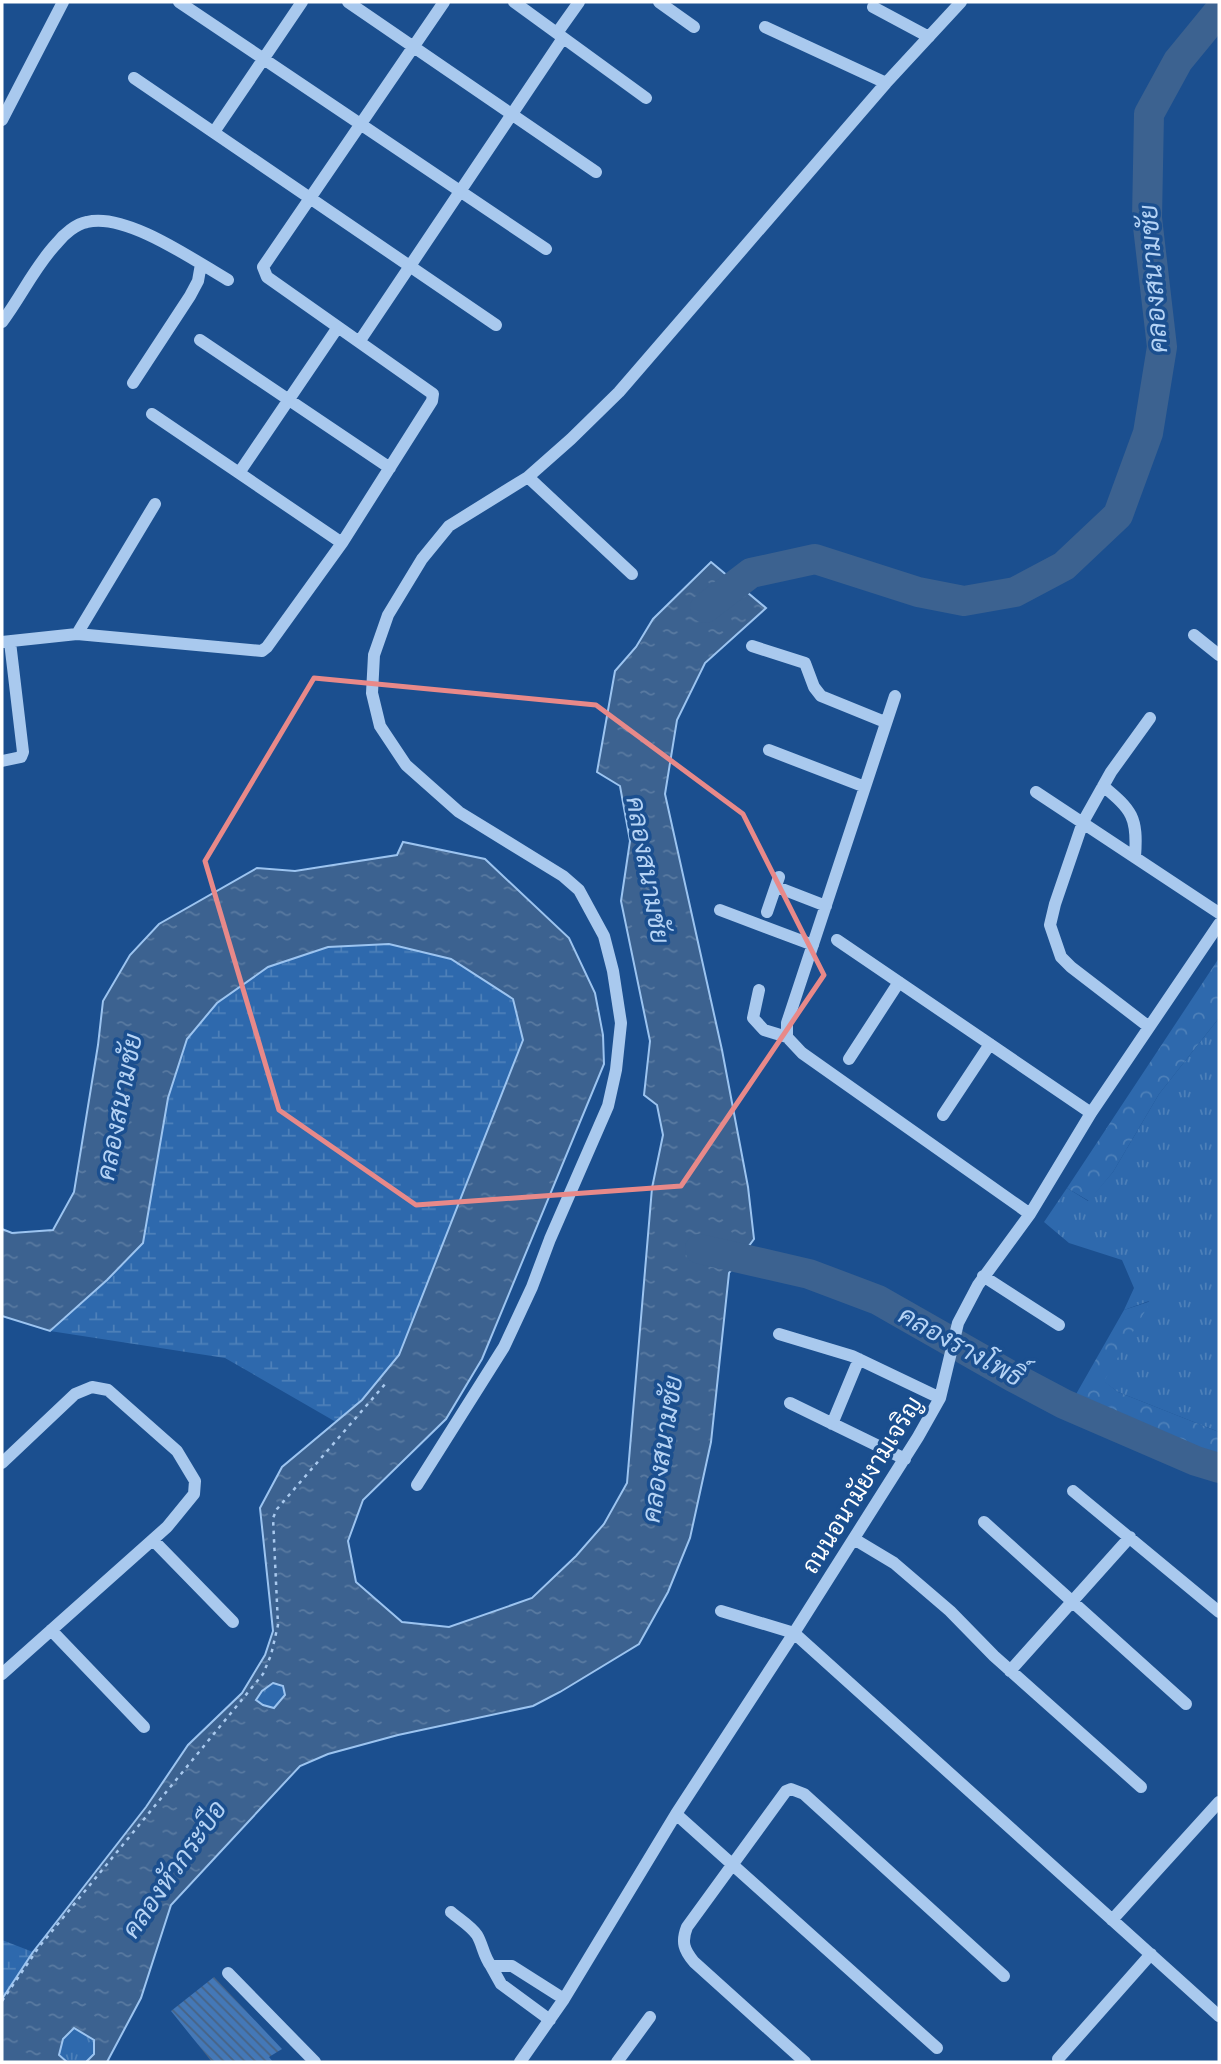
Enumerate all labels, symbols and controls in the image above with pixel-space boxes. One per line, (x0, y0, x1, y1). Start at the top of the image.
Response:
water label: คลองสนามชัย (1129, 203, 1177, 354)
water label: คลองสนามชัย (616, 793, 680, 947)
water label: คลองสนามชัย (86, 1030, 152, 1184)
water label: คลองรางโพธิ์ (892, 1293, 1036, 1398)
water label: คลองสนามชัย (632, 1372, 692, 1525)
street label: ถนนอนามัยงามเจริญ (793, 1389, 930, 1580)
water label: คลองหัวกระบือ (112, 1792, 236, 1946)

